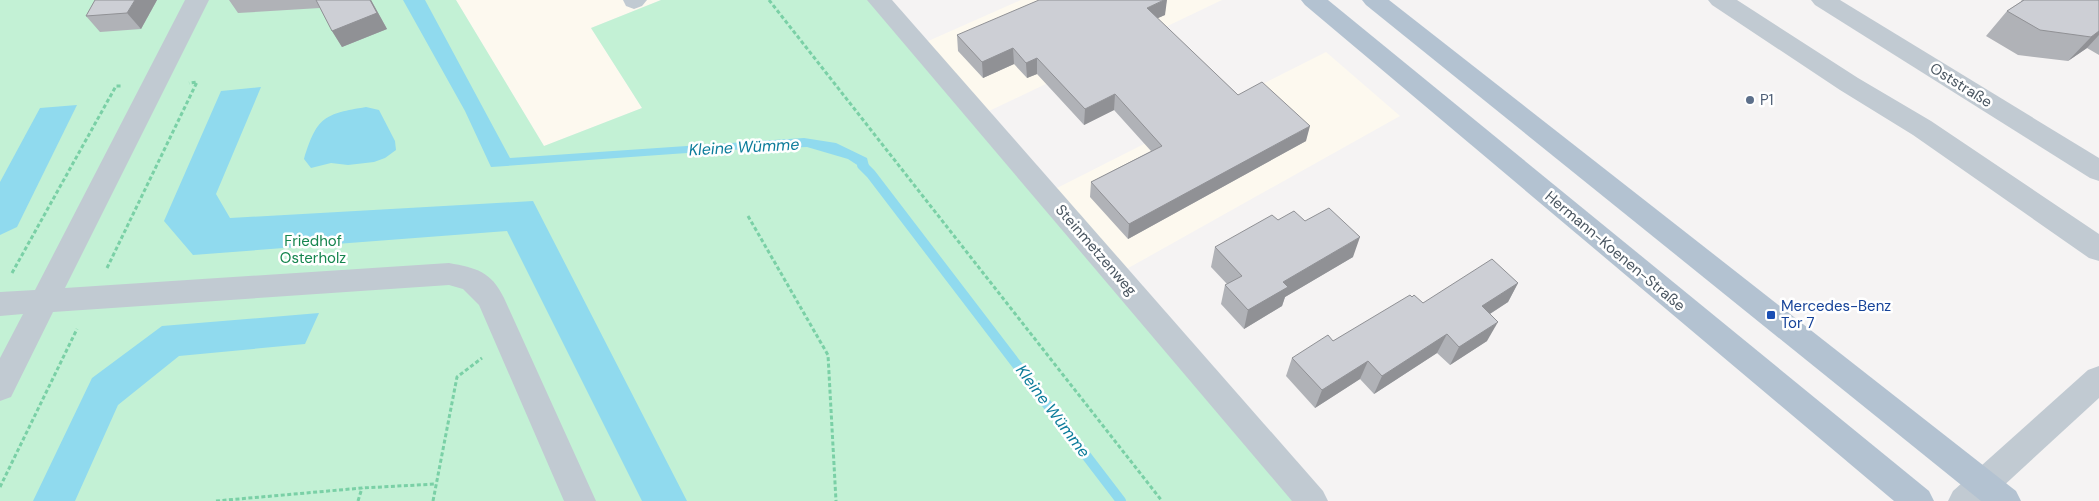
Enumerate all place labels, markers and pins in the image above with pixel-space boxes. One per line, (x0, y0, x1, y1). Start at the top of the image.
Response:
place label: P1 (1760, 90, 1773, 110)
marker: P1 (1744, 94, 1756, 106)
place label: Mercedes-Benz Tor 7 (1781, 296, 1891, 333)
marker: Mercedes-Benz Tor 7 (1765, 309, 1777, 321)

